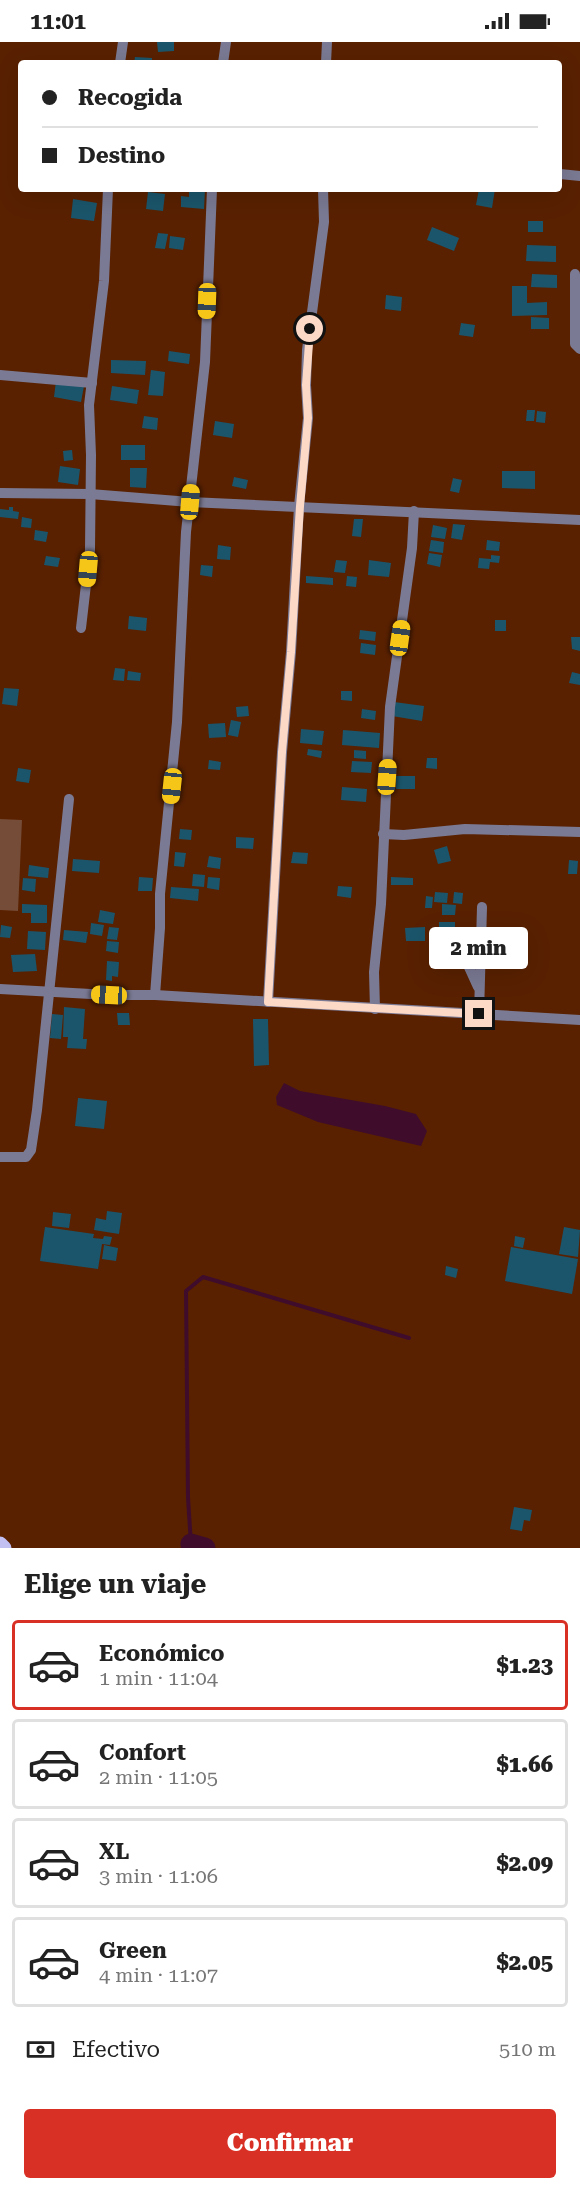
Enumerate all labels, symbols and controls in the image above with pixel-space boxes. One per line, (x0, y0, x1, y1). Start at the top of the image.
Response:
text: 11:01 (30, 9, 86, 34)
text: Recogida (78, 85, 182, 110)
text: Destino (78, 143, 165, 168)
car (197, 283, 217, 319)
route start (296, 315, 323, 342)
car (179, 483, 201, 521)
car (77, 550, 99, 588)
car (389, 619, 411, 657)
car (377, 758, 397, 796)
car (161, 767, 183, 805)
callout: 2 min (430, 927, 528, 969)
text: 2 min (450, 936, 507, 960)
car (91, 985, 127, 1005)
route end (465, 1000, 492, 1027)
text: Elige un viaje (24, 1568, 206, 1600)
icon: car (27, 1638, 81, 1692)
text: Económico (99, 1641, 225, 1666)
text: $1.23 (496, 1653, 553, 1678)
text: 1 min · 11:04 (99, 1666, 218, 1690)
icon: car (27, 1737, 81, 1791)
text: Confort (99, 1740, 186, 1765)
text: $1.66 (496, 1752, 553, 1777)
text: 2 min · 11:05 (99, 1765, 218, 1789)
icon: car (27, 1836, 81, 1890)
text: XL (99, 1839, 129, 1864)
text: $2.09 (496, 1851, 553, 1876)
text: 3 min · 11:06 (99, 1864, 218, 1888)
icon: car (27, 1935, 81, 1989)
text: Green (99, 1938, 167, 1963)
text: $2.05 (496, 1950, 553, 1975)
text: 4 min · 11:07 (99, 1963, 218, 1987)
icon: cash (24, 2033, 57, 2066)
text: Efectivo (72, 2037, 160, 2062)
text: 510 m (499, 2037, 556, 2061)
button: Confirmar (24, 2109, 556, 2178)

